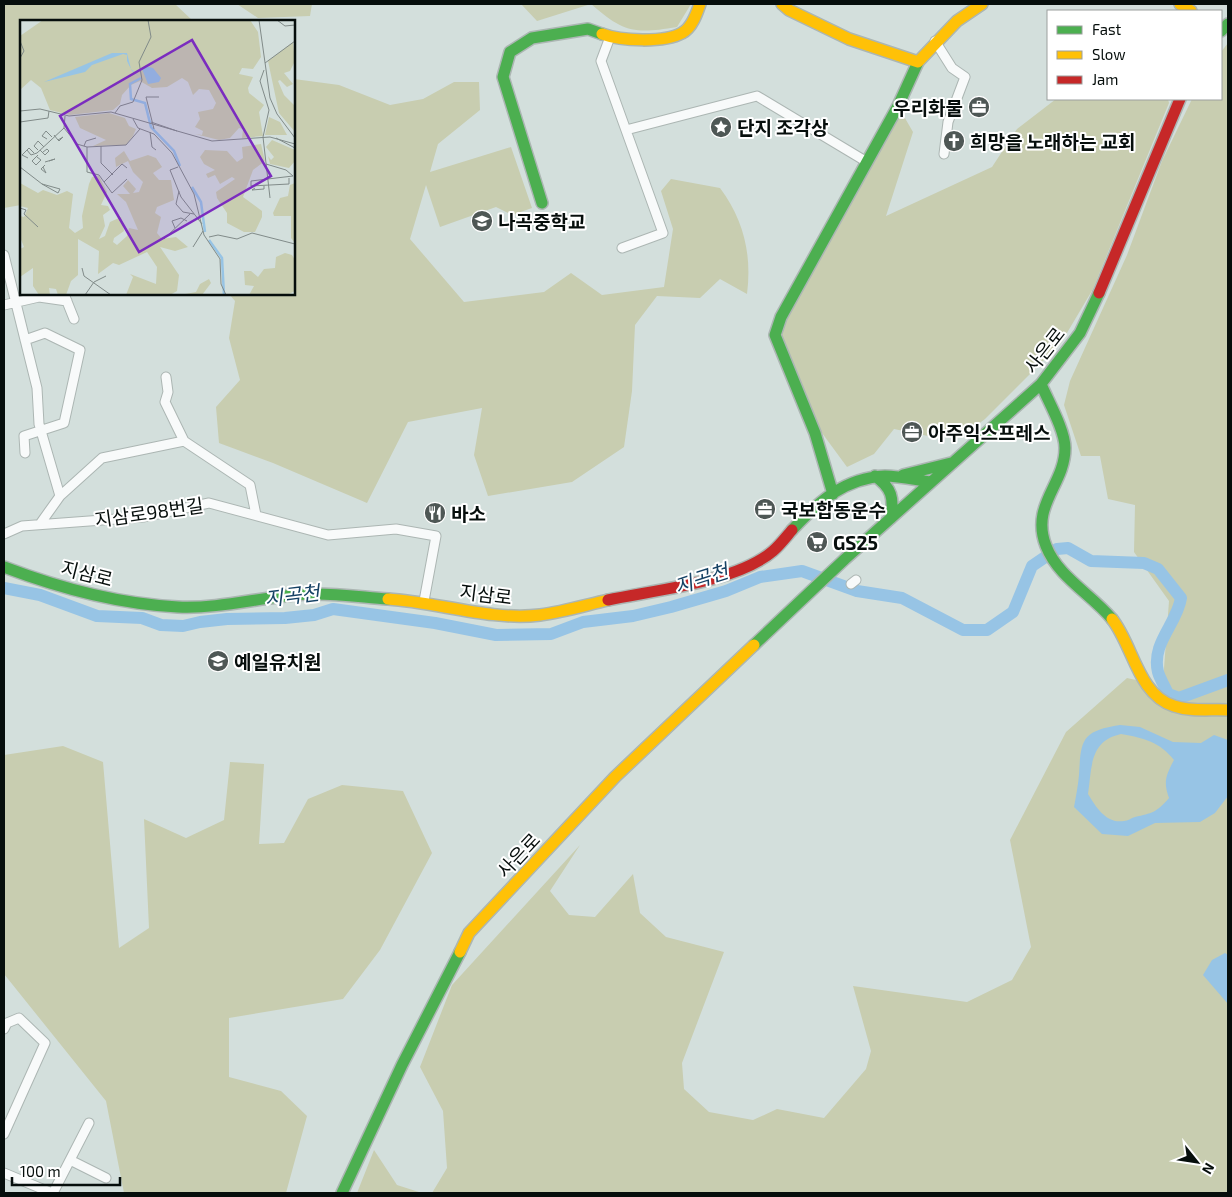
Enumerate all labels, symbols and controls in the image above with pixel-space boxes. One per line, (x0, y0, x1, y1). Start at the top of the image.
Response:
legend (1047, 10, 1222, 100)
inset map (20, 20, 295, 295)
text: Fast (1092, 20, 1122, 38)
text: Slow (1092, 45, 1126, 63)
text: Jam (1092, 70, 1118, 88)
office icon: 우리화물 (967, 95, 991, 119)
place label: 우리화물 (893, 96, 963, 119)
place icon: 단지 조각상 (709, 115, 733, 139)
place label: 단지 조각상 (737, 116, 829, 139)
church icon: 희망을 노래하는 교회 (942, 129, 966, 153)
place label: 희망을 노래하는 교회 (970, 130, 1136, 153)
school or university icon: 나곡중학교 (470, 209, 494, 233)
place label: 나곡중학교 (498, 210, 585, 233)
street label: 사은로 (1019, 322, 1069, 378)
office icon: 아주익스프레스 (900, 420, 924, 444)
place label: 아주익스프레스 (928, 421, 1050, 444)
street label: 지삼로98번길 (93, 493, 205, 531)
office icon: 국보합동운수 (753, 497, 777, 521)
place label: 국보합동운수 (781, 498, 886, 521)
restaurant icon: 바소 (423, 501, 447, 525)
place label: 바소 (451, 502, 486, 525)
supermarket icon: GS25 (805, 530, 829, 554)
place label: GS25 (833, 531, 878, 554)
street label: 지삼로 (59, 555, 115, 591)
water label: 지곡천 (671, 557, 733, 598)
water label: 지곡천 (263, 579, 323, 610)
street label: 지삼로 (459, 579, 513, 609)
school or university icon: 예일유치원 (206, 649, 230, 673)
place label: 예일유치원 (234, 650, 321, 673)
street label: 사은로 (492, 828, 544, 882)
north arrow (1172, 1137, 1222, 1187)
scale bar (12, 1154, 120, 1186)
text: N (1199, 1160, 1219, 1177)
text: 100 m (20, 1162, 61, 1180)

